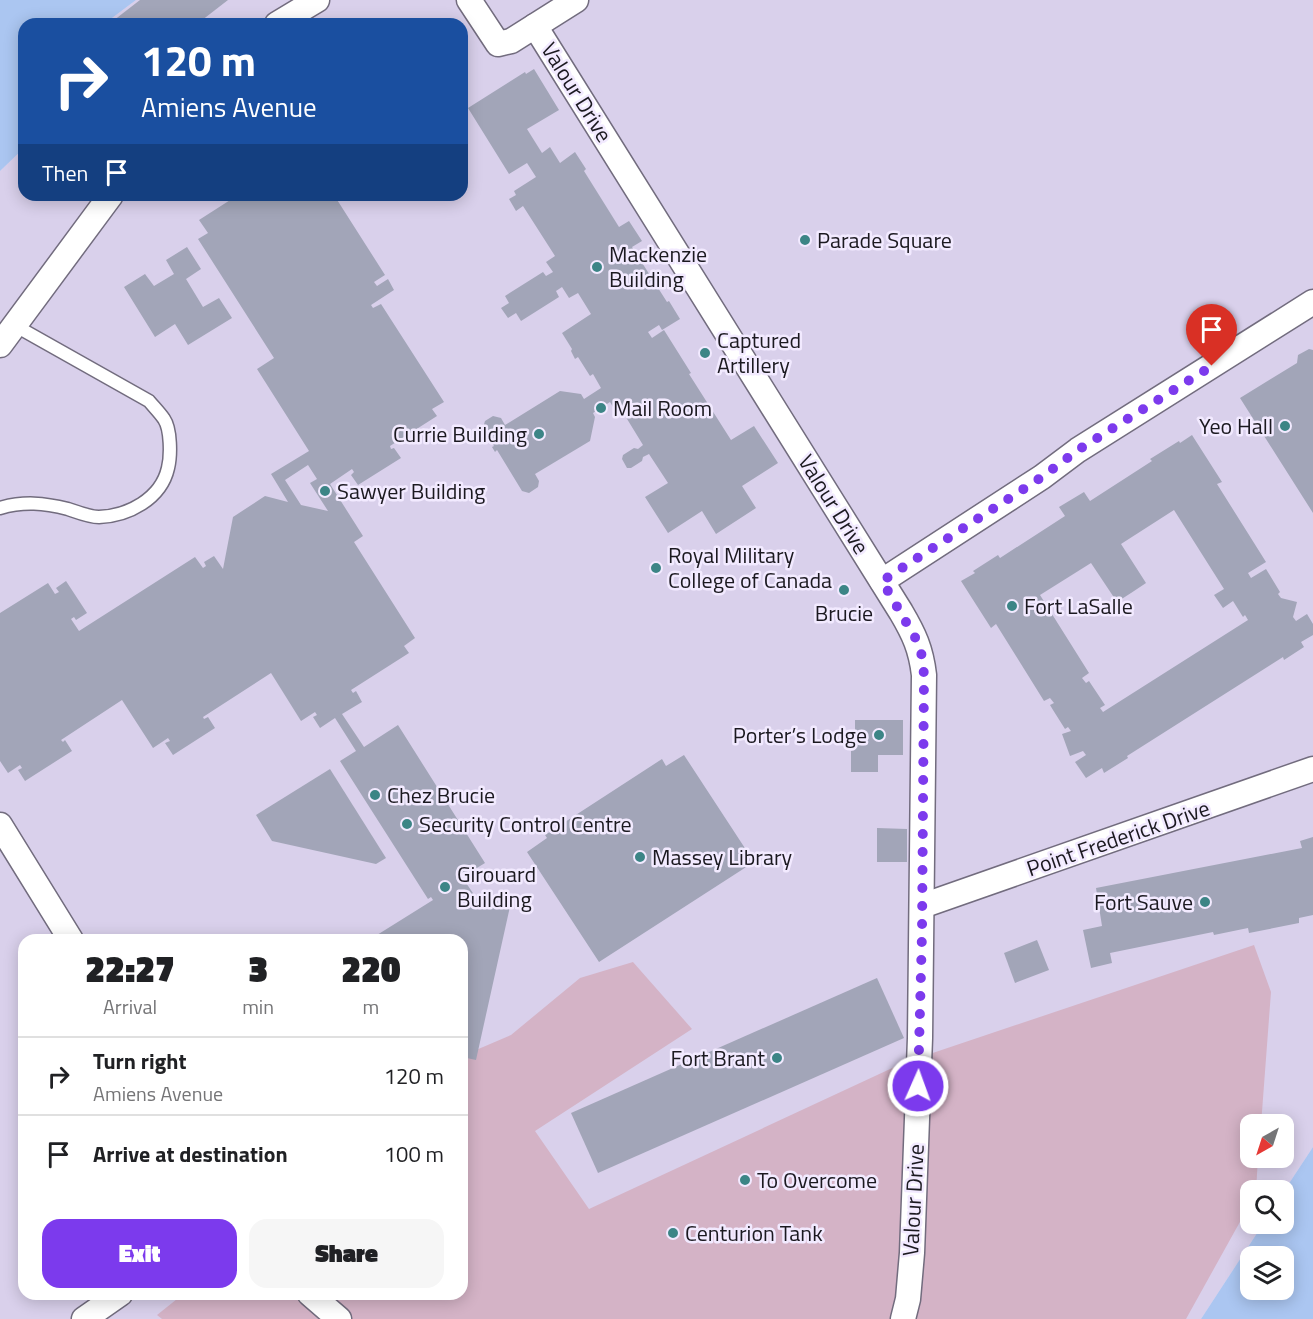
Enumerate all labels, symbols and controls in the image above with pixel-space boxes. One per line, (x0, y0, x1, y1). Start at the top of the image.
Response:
text: 120 m (141, 28, 256, 92)
street label: Valour Drive (533, 35, 621, 149)
icon: right (42, 42, 120, 120)
text: Amiens Avenue (141, 86, 317, 127)
text: Then (42, 156, 88, 190)
icon: arrive (100, 156, 133, 189)
place label: Parade Square (817, 223, 952, 257)
marker: Parade Square (798, 233, 812, 247)
place label: Mackenzie Building (609, 237, 707, 296)
marker: Mackenzie Building (590, 260, 604, 274)
pin (1186, 304, 1237, 366)
icon: arrive (1195, 313, 1228, 346)
place label: Captured Artillery (717, 323, 801, 382)
marker: Captured Artillery (698, 346, 712, 360)
place label: Mail Room (613, 391, 712, 425)
marker: Mail Room (594, 401, 608, 415)
place label: Yeo Hall (1199, 409, 1273, 443)
place label: Currie Building (393, 417, 527, 451)
marker: Yeo Hall (1278, 419, 1292, 433)
marker: Currie Building (532, 427, 546, 441)
street label: Valour Drive (790, 447, 878, 561)
place label: Sawyer Building (337, 474, 485, 508)
marker: Sawyer Building (318, 484, 332, 498)
place label: Royal Military College of Canada (668, 538, 832, 597)
marker: Royal Military College of Canada (649, 561, 663, 575)
marker: Brucie (837, 583, 851, 597)
place label: Fort LaSalle (1024, 589, 1133, 623)
place label: Brucie (815, 596, 873, 630)
marker: Fort LaSalle (1005, 599, 1019, 613)
place label: Porter’s Lodge (733, 718, 867, 752)
marker: Porter’s Lodge (872, 728, 886, 742)
place label: Chez Brucie (387, 778, 495, 812)
marker: Chez Brucie (368, 788, 382, 802)
street label: Point Frederick Drive (1022, 791, 1214, 885)
place label: Security Control Centre (419, 807, 632, 841)
marker: Security Control Centre (400, 817, 414, 831)
place label: Massey Library (652, 840, 793, 874)
marker: Massey Library (633, 850, 647, 864)
place label: Girouard Building (457, 857, 536, 916)
marker: Girouard Building (438, 880, 452, 894)
place label: Fort Sauve (1094, 885, 1193, 919)
marker: Fort Sauve (1198, 895, 1212, 909)
text: 22:27 (85, 941, 175, 996)
text: 3 (248, 941, 268, 996)
text: 220 (341, 941, 401, 996)
text: Arrival (103, 991, 157, 1022)
text: min (242, 991, 274, 1022)
text: m (363, 991, 379, 1022)
place label: Fort Brant (670, 1041, 765, 1075)
text: Turn right (93, 1044, 187, 1078)
marker: Fort Brant (770, 1051, 784, 1065)
position arrow (886, 1054, 950, 1118)
text: 120 m (384, 1059, 444, 1093)
icon: right (42, 1060, 75, 1093)
text: Amiens Avenue (93, 1078, 223, 1109)
north arrow (1240, 1114, 1294, 1168)
map controls (1240, 1114, 1294, 1300)
text: Arrive at destination (93, 1137, 288, 1171)
text: 100 m (384, 1137, 444, 1171)
icon: arrive (42, 1138, 75, 1171)
street label: Valour Drive (893, 1143, 933, 1257)
place label: To Overcome (757, 1163, 877, 1197)
marker: To Overcome (738, 1173, 752, 1187)
button: search (1240, 1180, 1294, 1234)
place label: Centurion Tank (685, 1216, 823, 1250)
button: Exit (42, 1219, 237, 1288)
button: Share (249, 1219, 444, 1288)
marker: Centurion Tank (666, 1226, 680, 1240)
button: layers (1240, 1246, 1294, 1300)

